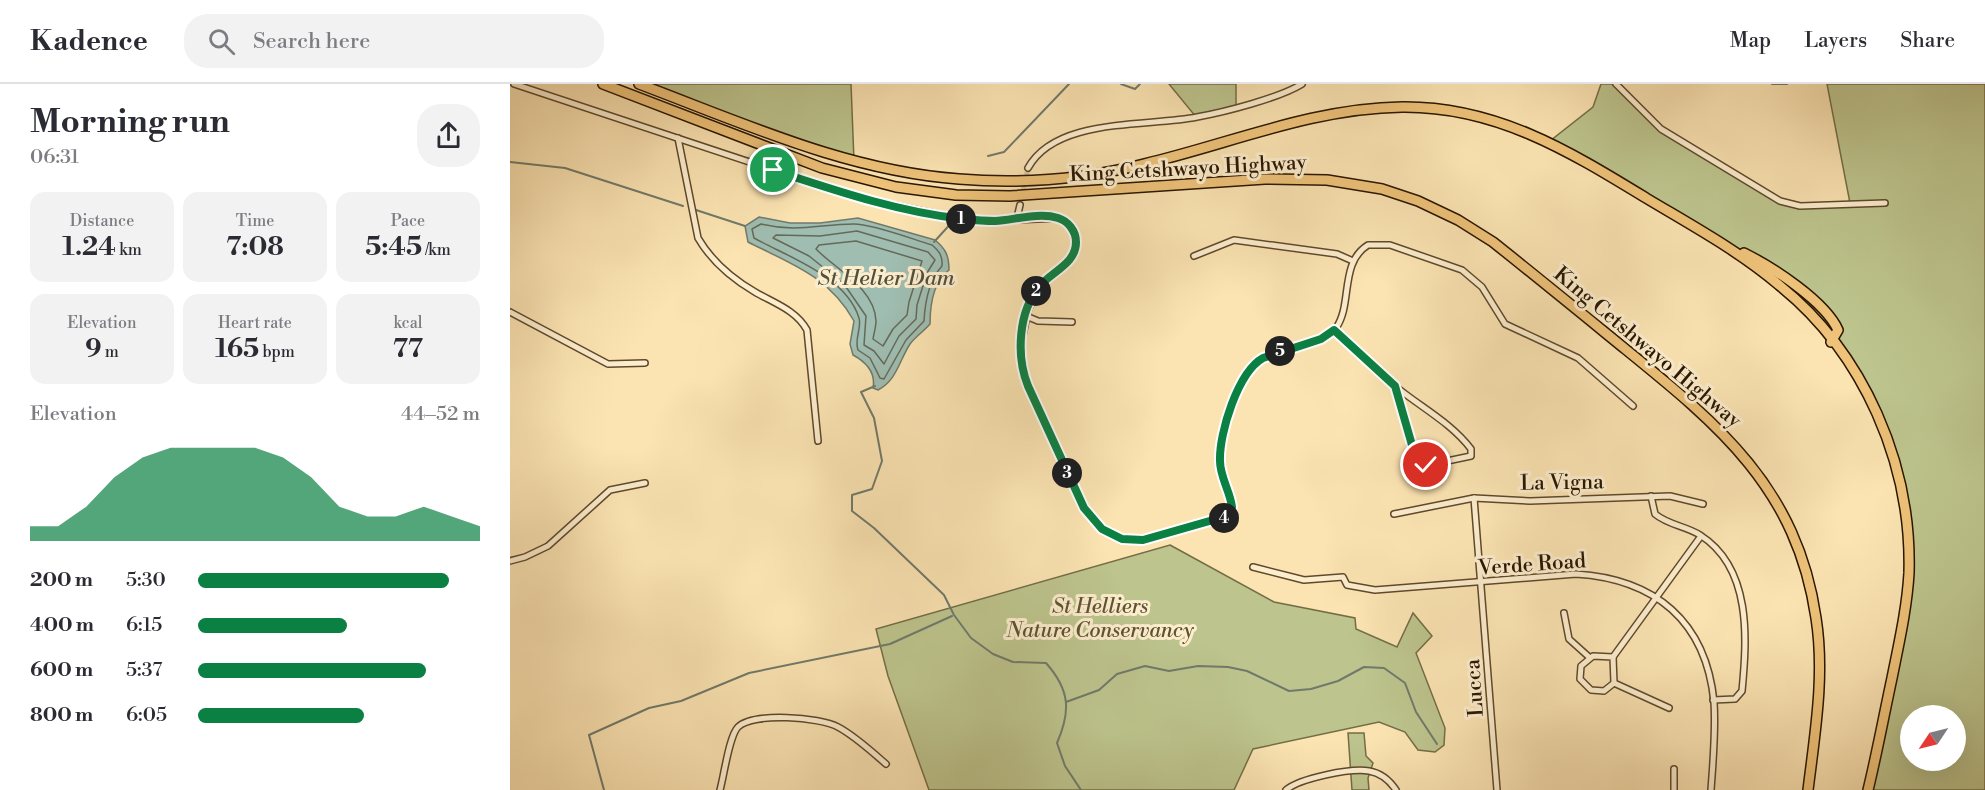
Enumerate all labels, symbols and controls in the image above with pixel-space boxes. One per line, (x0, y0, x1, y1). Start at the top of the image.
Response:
search box (184, 14, 604, 68)
text: Kadence (30, 24, 148, 59)
icon: search (205, 25, 238, 58)
text: Search here (253, 28, 370, 55)
text: Map (1730, 28, 1771, 54)
text: Layers (1804, 28, 1867, 54)
text: Share (1900, 28, 1955, 54)
text: Morning run (30, 102, 230, 143)
button: share (417, 104, 480, 167)
pin (747, 144, 798, 195)
text: 06:31 (30, 145, 79, 170)
street label: King Cetshwayo Highway (1069, 150, 1308, 188)
icon: arrive (756, 153, 789, 186)
pin: 1 (946, 204, 976, 234)
text: 1 (957, 209, 965, 229)
text: Distance (70, 211, 134, 231)
text: Time (236, 211, 274, 231)
text: Pace (391, 211, 425, 231)
text: 1.24 (62, 231, 116, 263)
text: 7:08 (226, 231, 284, 263)
text: 5:45 (365, 231, 422, 263)
text: km (116, 240, 142, 260)
text: /km (422, 240, 451, 260)
street label: King Cetshwayo Highway (1548, 262, 1747, 434)
water label: St Helier Dam (818, 265, 955, 292)
pin: 2 (1021, 276, 1051, 306)
text: 2 (1031, 281, 1041, 301)
text: Elevation (67, 313, 137, 333)
text: Heart rate (218, 313, 292, 333)
text: kcal (393, 313, 423, 333)
text: 9 (85, 333, 102, 365)
text: 165 (215, 333, 259, 365)
text: 77 (393, 333, 423, 365)
pin: 5 (1265, 336, 1295, 366)
text: 5 (1275, 341, 1285, 361)
text: m (102, 342, 119, 362)
text: bpm (259, 342, 295, 362)
text: Elevation (30, 402, 117, 427)
text: 44–52 m (401, 402, 480, 427)
pin (1400, 439, 1451, 490)
icon: check (1409, 448, 1442, 481)
pin: 3 (1052, 458, 1082, 488)
text: 3 (1062, 463, 1072, 483)
street label: La Vigna (1520, 469, 1604, 497)
pin: 4 (1209, 503, 1239, 533)
text: 4 (1219, 508, 1229, 528)
street label: Verde Road (1476, 548, 1587, 582)
text: 200 m (30, 568, 93, 593)
text: 5:30 (126, 568, 166, 593)
park label: St Helliers Nature Conservancy (1005, 594, 1195, 644)
text: 400 m (30, 613, 94, 638)
text: 6:15 (126, 613, 162, 638)
text: 600 m (30, 658, 93, 683)
text: 5:37 (126, 658, 162, 683)
street label: Lucca (1460, 658, 1490, 718)
text: 800 m (30, 703, 93, 728)
text: 6:05 (126, 703, 167, 728)
north arrow (1900, 705, 1966, 771)
map controls (1900, 705, 1966, 771)

